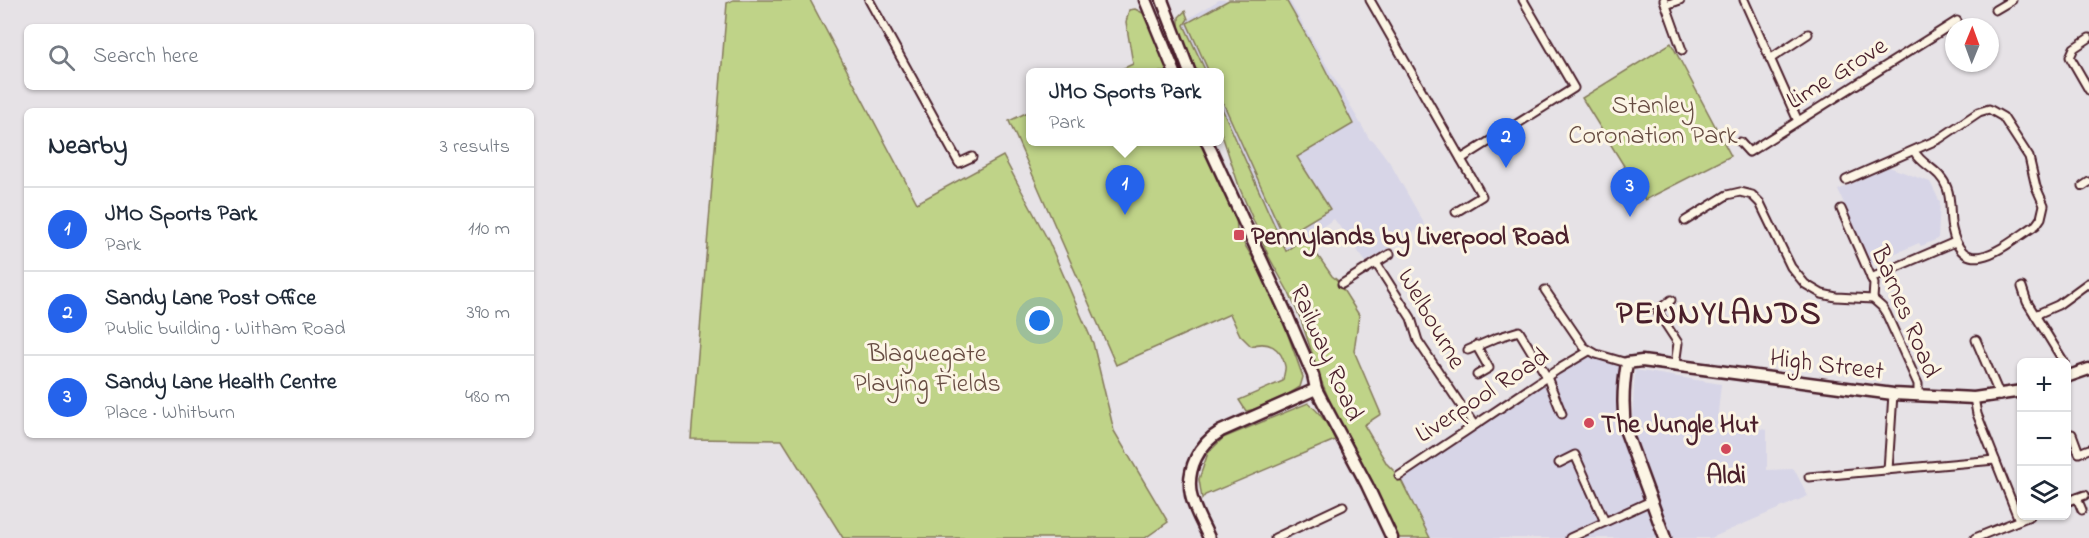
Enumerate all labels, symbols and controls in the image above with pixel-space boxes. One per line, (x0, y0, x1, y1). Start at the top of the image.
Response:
north arrow (1945, 18, 1999, 72)
search box (24, 24, 534, 90)
street label: Lime Grove (1780, 28, 1896, 121)
icon: search (45, 41, 78, 74)
text: Search here (93, 41, 198, 73)
popup (1026, 68, 1224, 146)
text: JMO Sports Park (1049, 77, 1201, 109)
park label: Stanley Coronation Park (1568, 88, 1738, 156)
text: Park (1049, 109, 1085, 138)
pin: 2 (1486, 118, 1526, 168)
text: Nearby (48, 128, 127, 166)
text: 3 results (440, 133, 510, 162)
pin: 1 (1106, 166, 1144, 215)
pin: 3 (1610, 168, 1650, 217)
text: JMO Sports Park (105, 199, 257, 231)
text: 1 (64, 215, 71, 244)
text: 110 m (468, 215, 510, 244)
place label: Pennylands by Liverpool Road (1251, 219, 1570, 257)
marker: Pennylands by Liverpool Road (1232, 228, 1246, 242)
text: Park (105, 231, 141, 260)
street label: Barnes Road (1859, 239, 1949, 385)
street label: Welbourne (1386, 262, 1475, 377)
street label: Railway Road (1278, 279, 1372, 428)
text: Sandy Lane Post Office (105, 283, 316, 315)
district label: PENNYLANDS (1616, 292, 1822, 339)
text: 2 (63, 299, 72, 328)
text: 390 m (467, 299, 510, 328)
your location (1025, 306, 1054, 335)
text: Public building · Witham Road (105, 315, 346, 344)
park label: Blaguegate Playing Fields (853, 336, 1001, 404)
street label: Liverpool Road (1408, 339, 1557, 454)
street label: High Street (1767, 340, 1886, 392)
map controls (2017, 358, 2071, 520)
button: + (2017, 358, 2071, 412)
text: Sandy Lane Health Centre (105, 367, 337, 399)
text: 3 (63, 383, 72, 412)
text: 480 m (465, 383, 510, 412)
text: Place · Whitburn (105, 399, 235, 428)
place label: The Jungle Hut (1601, 407, 1759, 446)
button: − (2017, 412, 2071, 466)
marker: The Jungle Hut (1582, 416, 1596, 430)
marker: Aldi (1719, 442, 1733, 456)
place label: Aldi (1706, 458, 1746, 496)
button: layers (2017, 466, 2071, 520)

